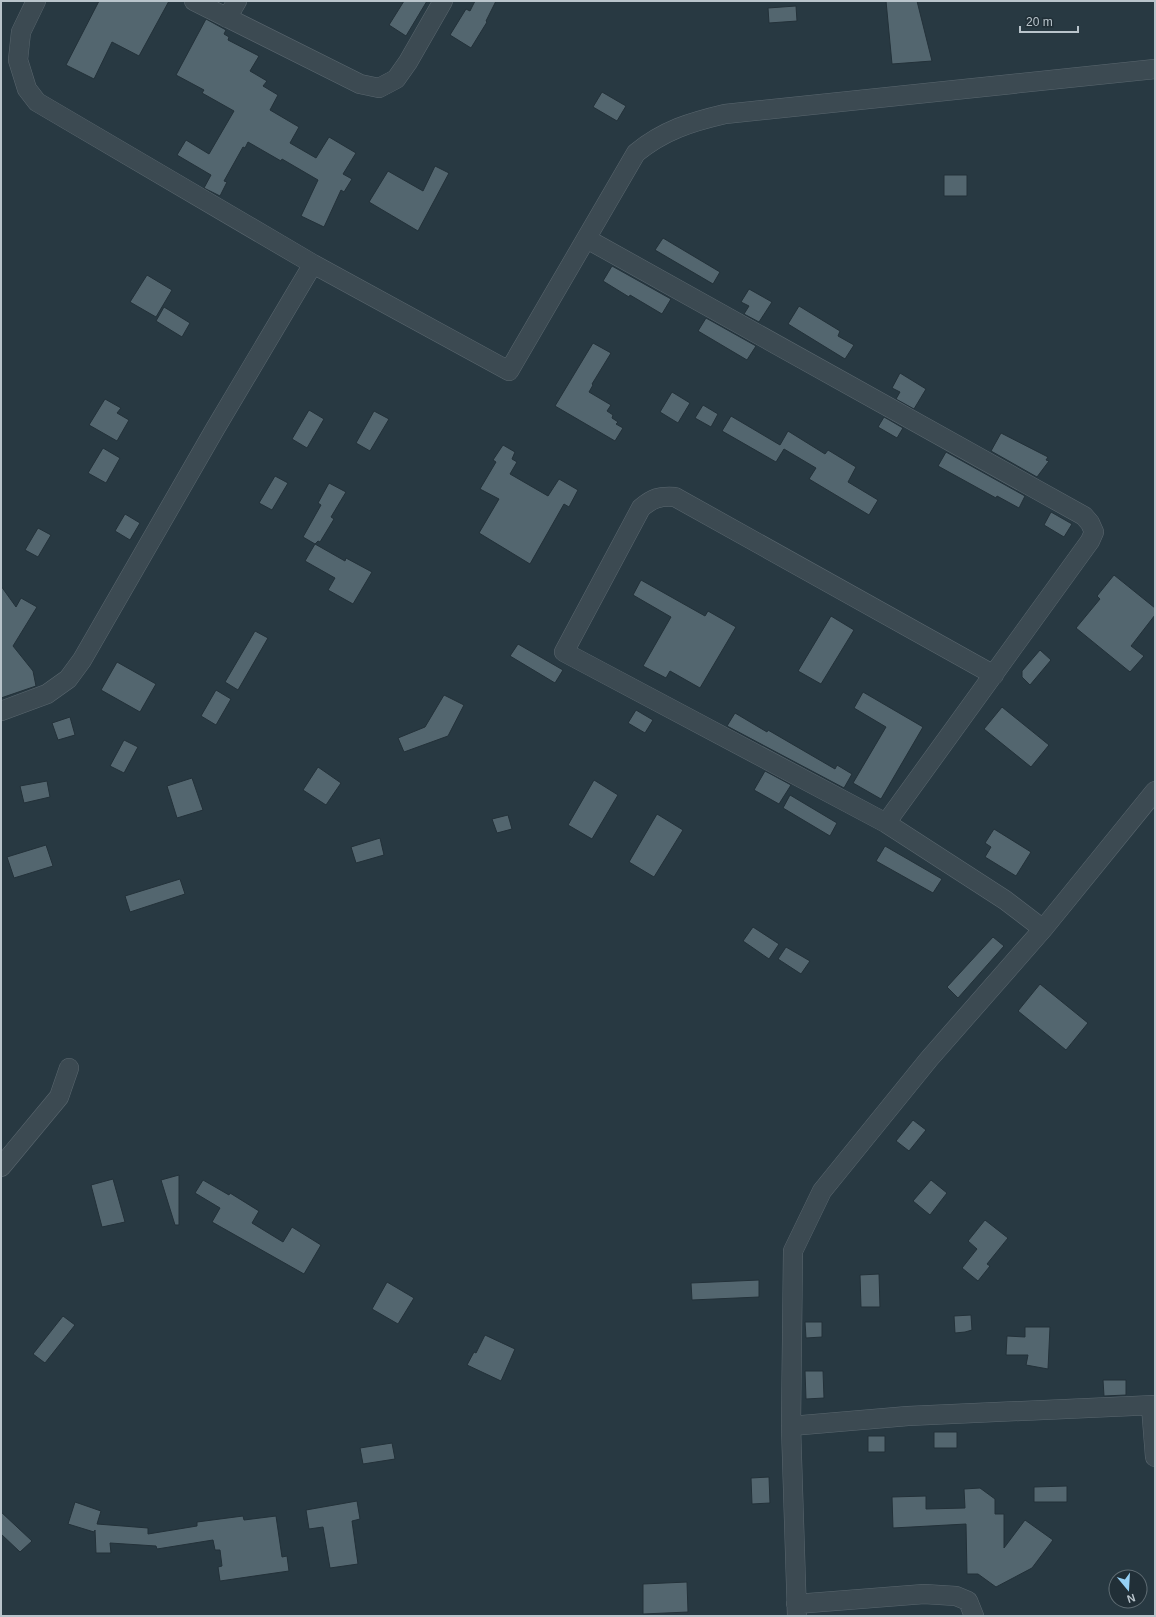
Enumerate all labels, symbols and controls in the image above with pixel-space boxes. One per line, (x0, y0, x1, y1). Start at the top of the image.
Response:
scale bar (1020, 8, 1078, 34)
text: 20 m (1026, 15, 1053, 29)
north arrow (1108, 1569, 1148, 1609)
text: N (1125, 1592, 1137, 1605)

